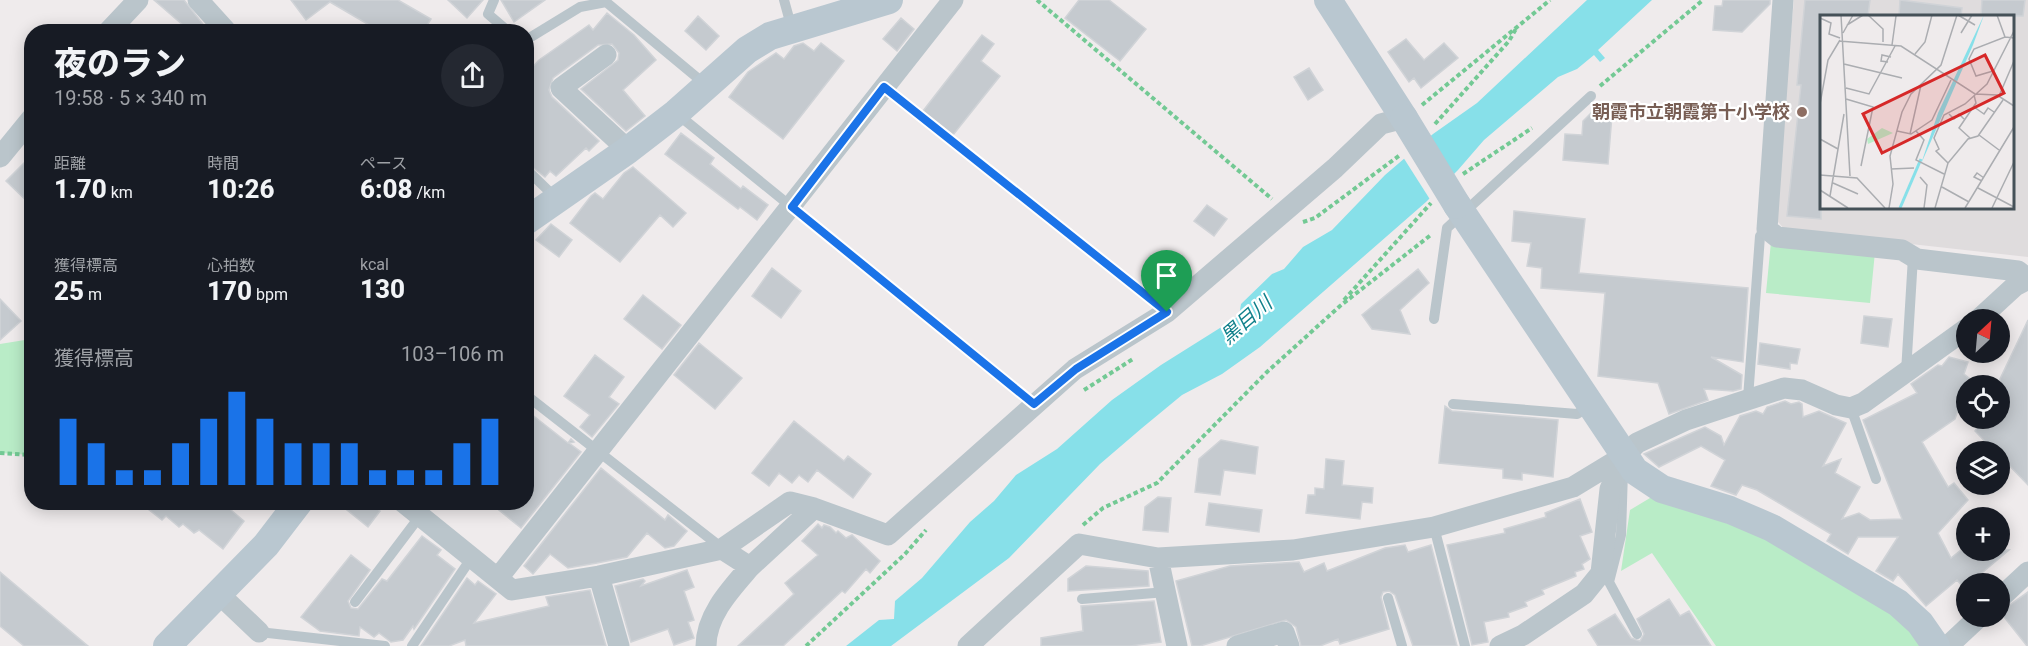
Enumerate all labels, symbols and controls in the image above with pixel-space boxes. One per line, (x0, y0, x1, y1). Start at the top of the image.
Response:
inset map (1820, 15, 2013, 208)
text: 夜のラン (54, 44, 186, 83)
button: share (441, 44, 504, 107)
text: 19:58 · 5 × 340 m (54, 86, 207, 110)
place label: 朝霞市立朝霞第十小学校 (1592, 101, 1790, 122)
marker: 朝霞市立朝霞第十小学校 (1795, 105, 1809, 119)
text: 距離 (54, 154, 86, 173)
text: 時間 (207, 154, 239, 173)
text: ペース (360, 154, 407, 173)
text: 1.70 (54, 174, 107, 204)
text: 10:26 (207, 174, 275, 204)
text: 6:08 (360, 174, 413, 204)
text: km (107, 183, 133, 202)
text: /km (413, 183, 445, 202)
pin (1141, 250, 1192, 312)
text: kcal (360, 255, 389, 274)
text: 獲得標高 (54, 256, 118, 275)
text: 心拍数 (207, 256, 255, 275)
icon: arrive (1150, 259, 1183, 292)
text: 130 (360, 274, 405, 304)
text: 25 (54, 276, 84, 306)
text: 170 (207, 276, 252, 306)
text: m (84, 285, 102, 304)
text: bpm (252, 285, 288, 304)
water label: 黒目川 (1215, 290, 1278, 349)
north arrow (1956, 309, 2010, 363)
map controls (1956, 309, 2010, 627)
text: 103–106 m (401, 342, 504, 366)
text: 獲得標高 (54, 346, 134, 370)
button: locate (1956, 375, 2010, 429)
button: layers (1956, 441, 2010, 495)
button: + (1956, 507, 2010, 561)
button: − (1956, 573, 2010, 627)

